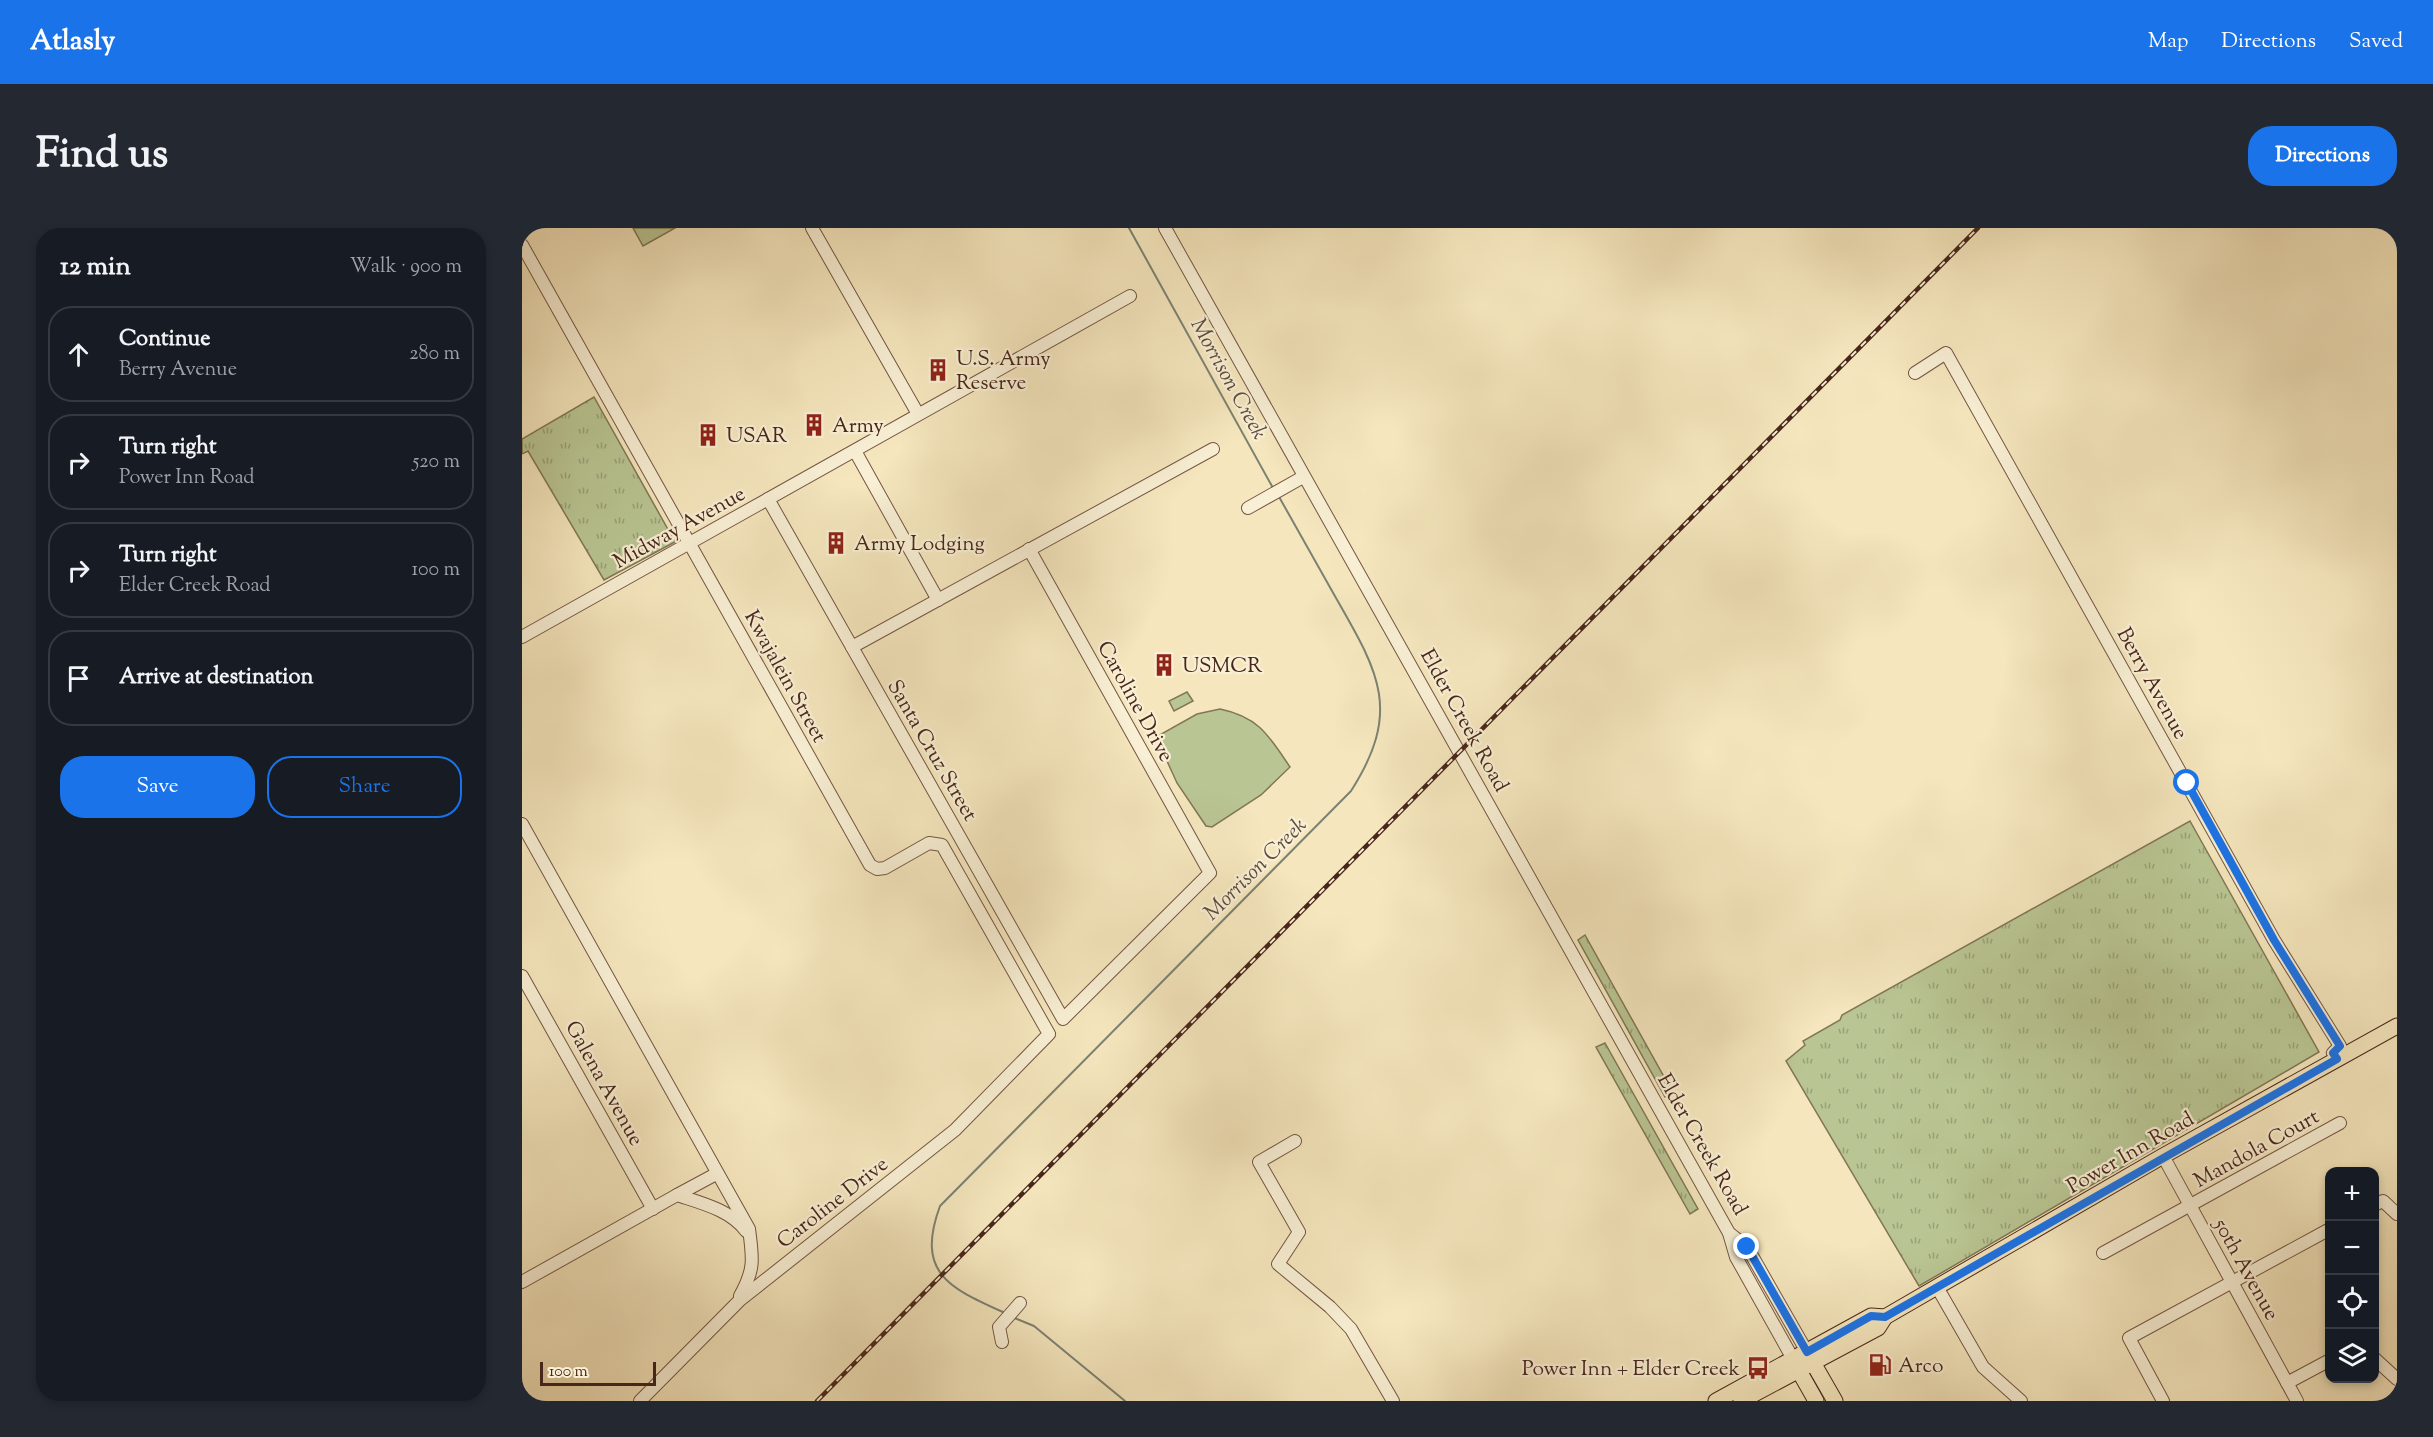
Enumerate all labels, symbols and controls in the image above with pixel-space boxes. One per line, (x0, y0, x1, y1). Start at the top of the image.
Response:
text: Atlasly (30, 22, 115, 62)
text: Map (2148, 27, 2188, 57)
text: Directions (2221, 27, 2316, 57)
text: Saved (2349, 27, 2403, 57)
text: Find us (36, 126, 168, 186)
button: Directions (2248, 126, 2397, 186)
text: 12 min (60, 249, 131, 286)
text: Walk · 900 m (350, 253, 462, 282)
water label: Morrison Creek (1181, 313, 1274, 446)
text: Continue (119, 324, 210, 356)
icon: ahead (62, 338, 95, 371)
text: 280 m (409, 340, 460, 369)
place label: U.S. Army Reserve (956, 345, 1051, 399)
text: Berry Avenue (119, 356, 237, 385)
building icon: U.S. Army Reserve (925, 357, 951, 383)
building icon: Army (801, 412, 827, 438)
place label: Army (832, 412, 884, 442)
building icon: USAR (695, 422, 721, 448)
place label: USAR (726, 422, 787, 452)
text: Turn right (119, 432, 216, 464)
icon: right (62, 446, 95, 479)
text: 520 m (412, 448, 460, 477)
text: Power Inn Road (119, 464, 255, 493)
street label: Midway Avenue (608, 480, 752, 578)
building icon: Army Lodging (823, 530, 849, 556)
place label: Army Lodging (854, 530, 985, 560)
text: Turn right (119, 540, 216, 572)
icon: right (62, 554, 95, 587)
text: 100 m (411, 556, 460, 585)
text: Elder Creek Road (119, 572, 271, 601)
street label: Kwajalein Street (735, 605, 833, 749)
street label: Berry Avenue (2108, 623, 2194, 745)
street label: Caroline Drive (1089, 636, 1180, 768)
street label: Elder Creek Road (1412, 644, 1515, 798)
building icon: USMCR (1151, 652, 1177, 678)
place label: USMCR (1182, 652, 1262, 682)
icon: arrive (62, 662, 95, 695)
text: Arrive at destination (119, 662, 314, 694)
street label: Santa Cruz Street (879, 675, 984, 827)
button: Save (60, 756, 255, 818)
button: Share (267, 756, 462, 818)
route start (2173, 769, 2199, 795)
water label: Morrison Creek (1197, 811, 1315, 929)
street label: Galena Avenue (556, 1016, 650, 1152)
street label: Elder Creek Road (1648, 1069, 1754, 1222)
street label: Mandola Court (2189, 1103, 2325, 1197)
street label: Power Inn Road (2062, 1105, 2200, 1202)
street label: Caroline Drive (771, 1150, 895, 1257)
map controls (2325, 1167, 2379, 1383)
button: + (2325, 1167, 2379, 1221)
street label: 50th Avenue (2204, 1213, 2286, 1326)
button: − (2325, 1221, 2379, 1275)
route end (1733, 1233, 1759, 1259)
button: locate (2325, 1275, 2379, 1329)
button: layers (2325, 1329, 2379, 1383)
fuel station icon: Arco (1867, 1352, 1893, 1378)
place label: Arco (1898, 1352, 1944, 1382)
place label: Power Inn + Elder Creek (1522, 1355, 1741, 1385)
bus stop icon: Power Inn + Elder Creek (1745, 1355, 1771, 1381)
scale bar (540, 1359, 656, 1386)
text: 100 m (549, 1361, 588, 1384)

